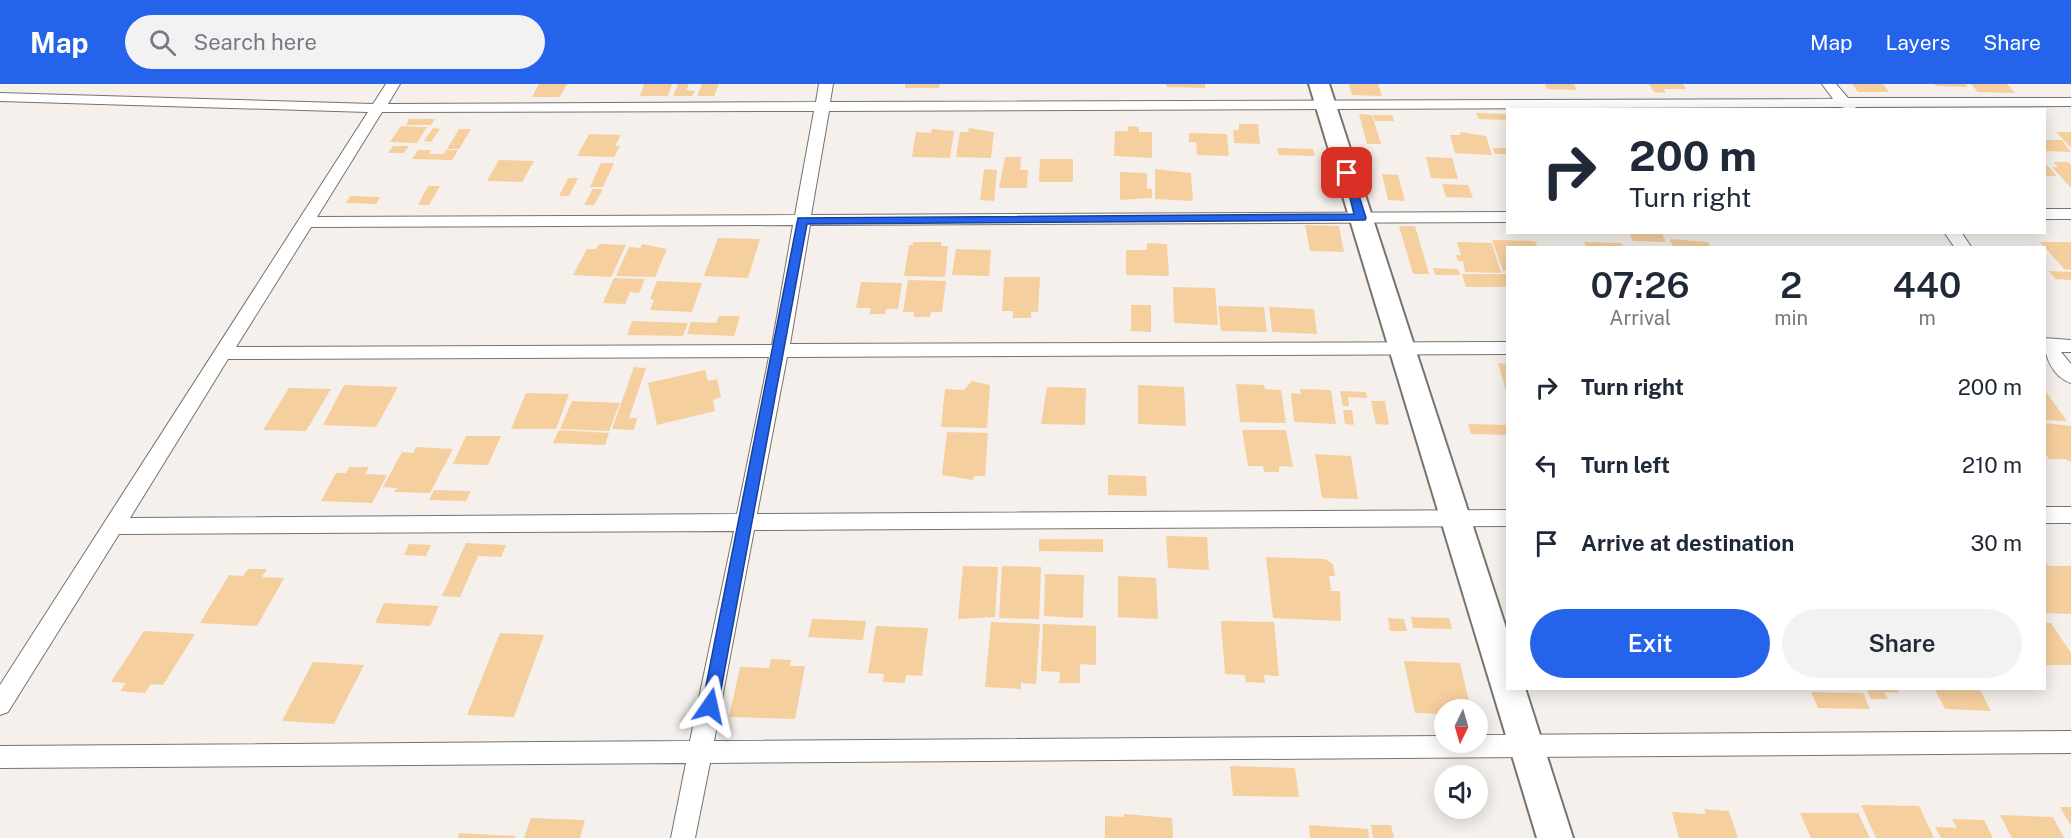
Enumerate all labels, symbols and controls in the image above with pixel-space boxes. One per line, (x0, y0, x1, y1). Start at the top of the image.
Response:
search box (125, 15, 545, 69)
text: Map (30, 26, 89, 59)
icon: search (146, 26, 179, 59)
text: Search here (194, 29, 317, 55)
text: Map (1810, 30, 1853, 55)
text: Layers (1886, 30, 1950, 55)
text: Share (1983, 30, 2041, 55)
text: 200 m (1629, 131, 1757, 180)
icon: right (1530, 132, 1608, 210)
pin (1321, 147, 1372, 198)
icon: arrive (1330, 156, 1363, 189)
text: Turn right (1629, 181, 1752, 213)
text: 07:26 (1590, 264, 1690, 306)
text: 2 (1780, 264, 1802, 306)
text: 440 (1893, 264, 1962, 306)
text: Arrival (1609, 306, 1671, 330)
text: min (1774, 306, 1808, 330)
text: m (1918, 306, 1936, 330)
icon: right (1530, 371, 1563, 404)
text: Turn right (1581, 374, 1684, 400)
text: 200 m (1958, 374, 2022, 400)
icon: left (1530, 449, 1563, 482)
text: Turn left (1581, 452, 1670, 478)
text: 210 m (1962, 452, 2022, 478)
icon: arrive (1530, 527, 1563, 560)
text: Arrive at destination (1581, 530, 1794, 556)
text: 30 m (1970, 530, 2022, 556)
button: Exit (1530, 609, 1770, 678)
button: Share (1782, 609, 2022, 678)
position arrow (678, 674, 742, 738)
north arrow (1434, 699, 1488, 753)
map controls (1434, 699, 1488, 819)
button: sound (1434, 765, 1488, 819)

